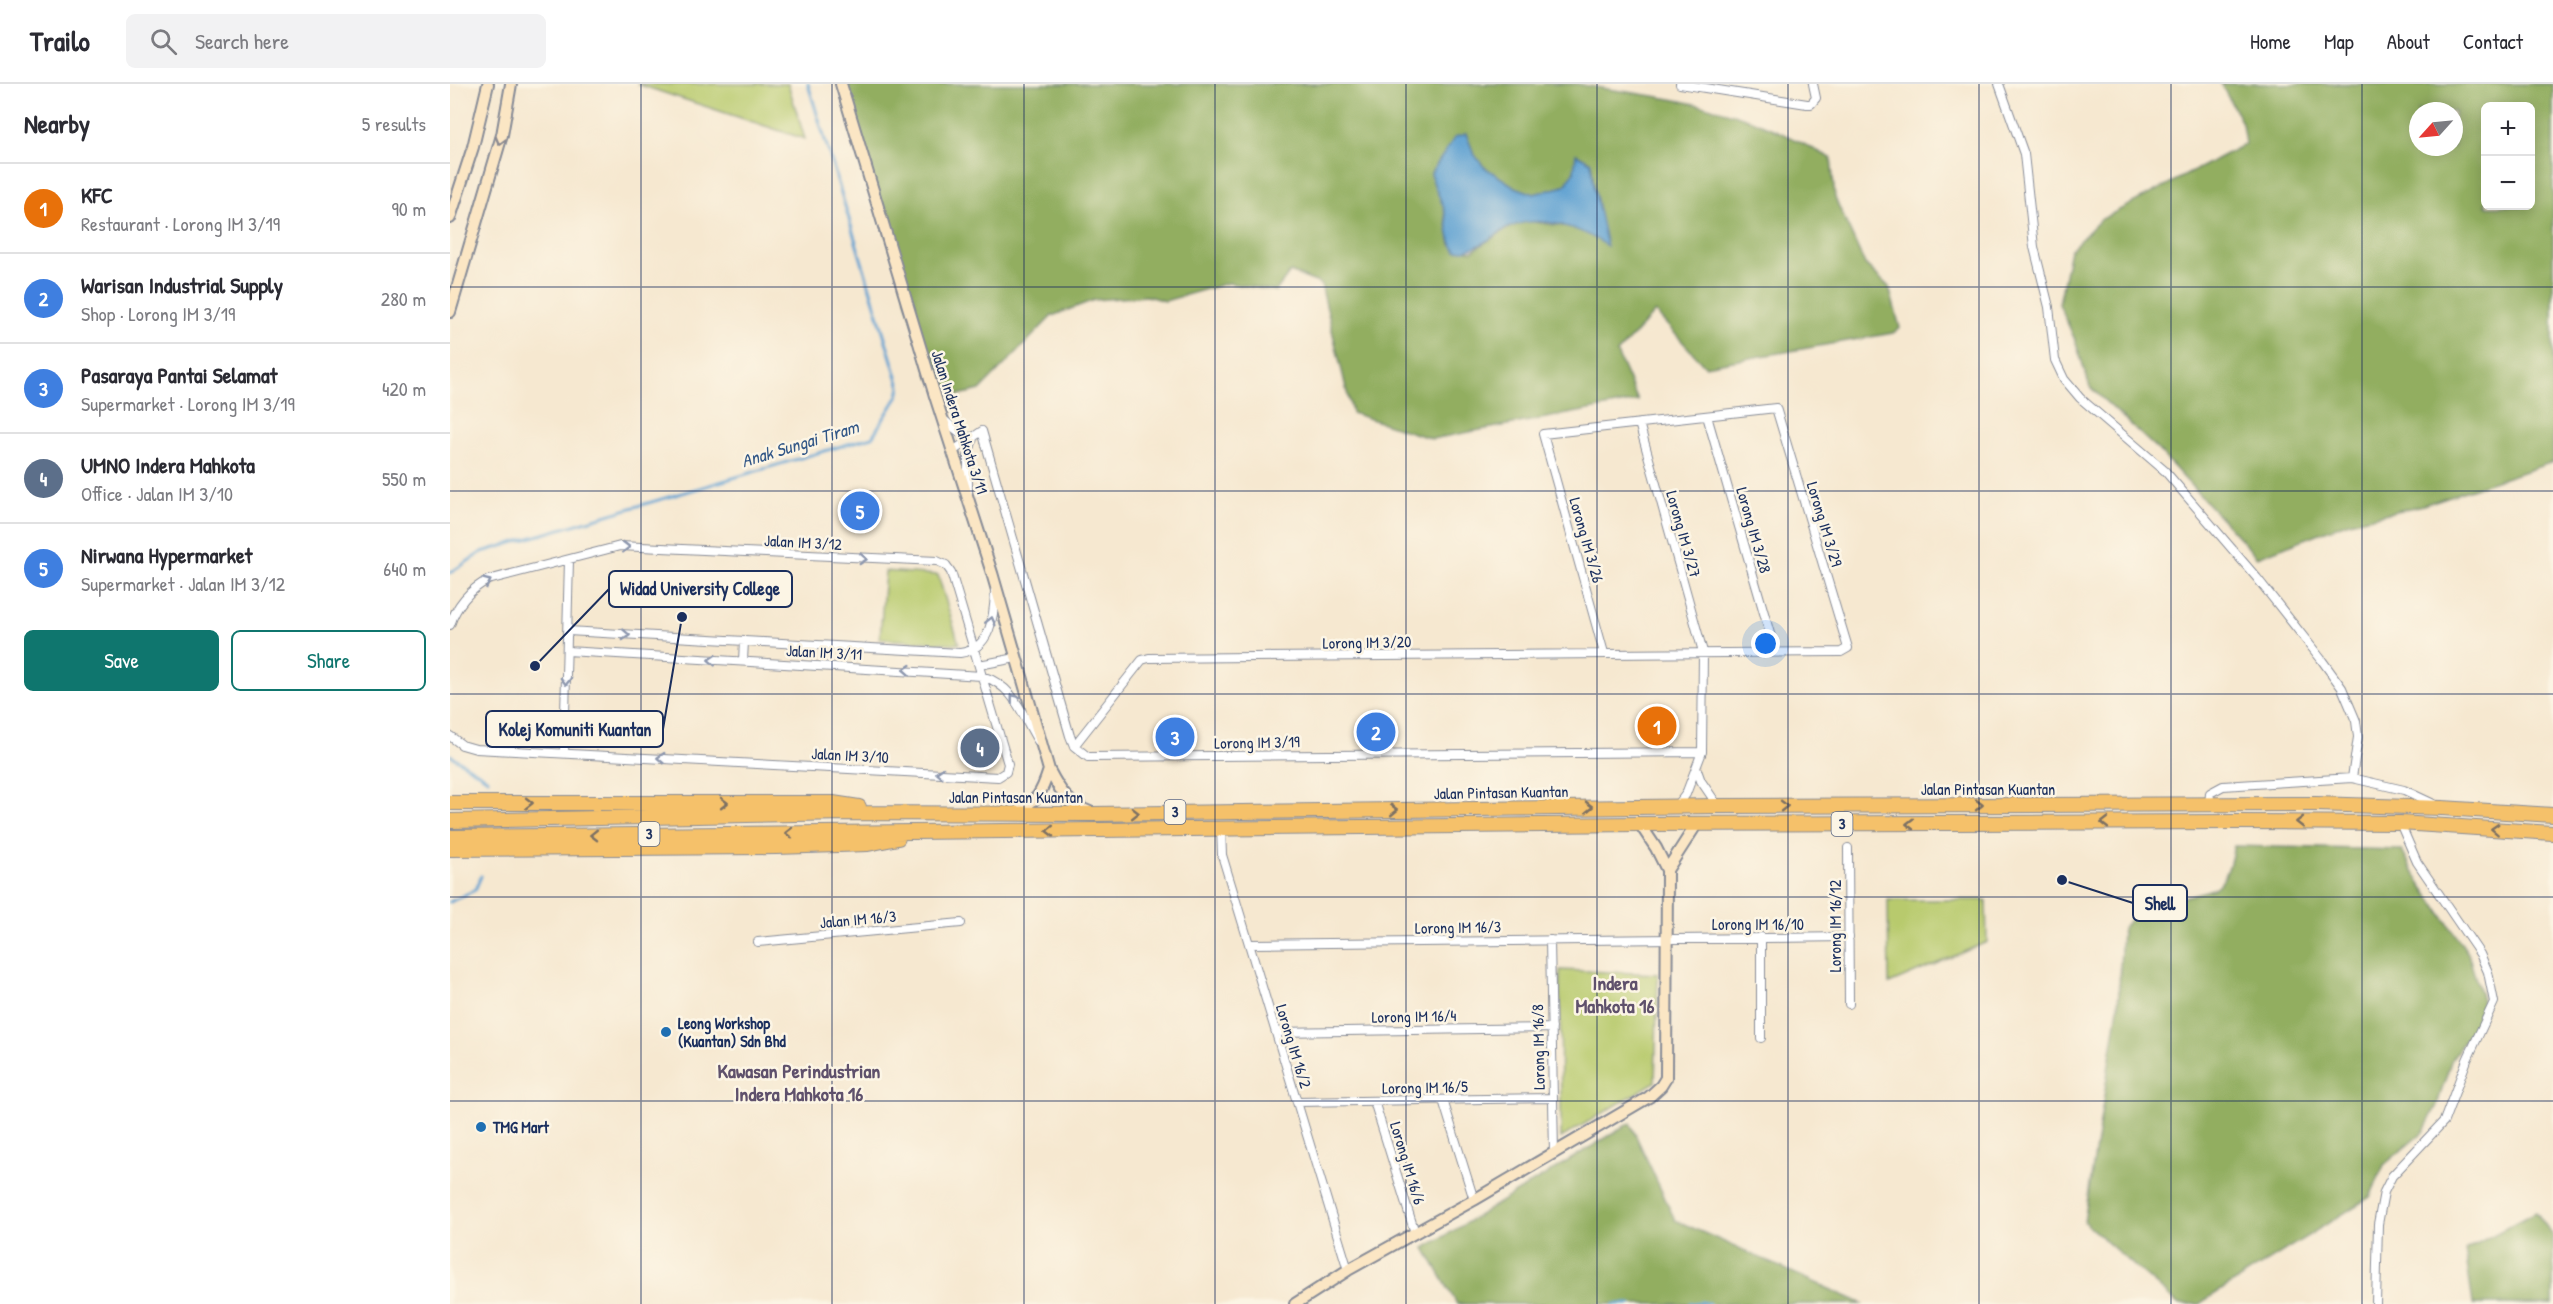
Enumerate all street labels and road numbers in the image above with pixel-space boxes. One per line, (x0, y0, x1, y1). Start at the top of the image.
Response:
street label: Jalan Indera Mahkota 3/11 (926, 347, 994, 497)
street label: Lorong IM 3/29 (1802, 479, 1848, 569)
street label: Lorong IM 3/28 (1731, 484, 1777, 576)
street label: Lorong IM 3/27 (1661, 488, 1707, 580)
street label: Lorong IM 3/26 (1564, 495, 1610, 585)
street label: Jalan IM 3/12 (764, 529, 843, 555)
street label: Lorong IM 3/20 (1323, 630, 1411, 654)
street label: Jalan IM 3/11 (785, 639, 863, 665)
street label: Lorong IM 3/19 (1214, 730, 1300, 754)
street label: Jalan IM 3/10 (811, 742, 889, 768)
street label: Jalan Pintasan Kuantan (1921, 778, 2055, 800)
street label: Jalan Pintasan Kuantan (1434, 780, 1568, 804)
street label: Jalan Pintasan Kuantan (949, 786, 1083, 808)
road number: 3 (1164, 800, 1186, 824)
road number: 3 (1832, 812, 1852, 836)
road number: 3 (638, 822, 660, 846)
street label: Lorong IM 16/12 (1824, 879, 1846, 972)
street label: Jalan IM 16/3 (819, 905, 897, 933)
street label: Lorong IM 16/10 (1712, 913, 1804, 935)
street label: Lorong IM 16/3 (1415, 915, 1501, 939)
street label: Lorong IM 16/2 (1271, 1001, 1317, 1091)
street label: Lorong IM 16/4 (1371, 1004, 1457, 1028)
street label: Lorong IM 16/8 (1526, 1004, 1550, 1090)
street label: Lorong IM 16/5 (1382, 1075, 1468, 1099)
street label: Lorong IM 16/6 (1385, 1119, 1431, 1207)

